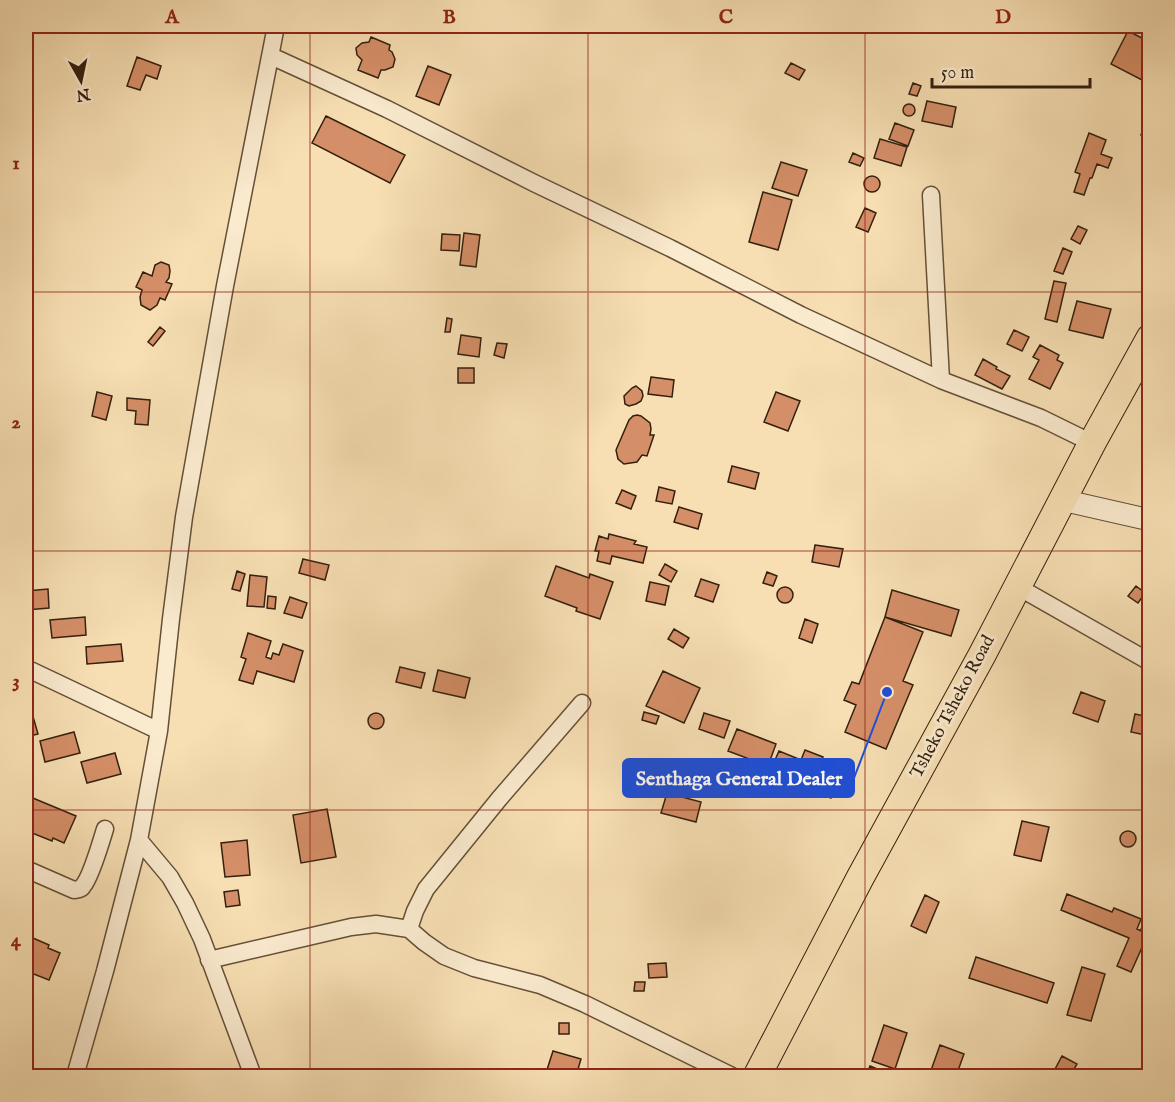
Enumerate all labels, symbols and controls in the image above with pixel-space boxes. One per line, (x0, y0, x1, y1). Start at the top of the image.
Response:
text: A (164, 5, 180, 30)
text: B (442, 5, 456, 30)
text: C (719, 5, 733, 30)
text: D (995, 5, 1011, 30)
north arrow (51, 51, 111, 111)
scale bar (932, 51, 1090, 89)
text: 50 m (941, 62, 974, 85)
text: N (74, 83, 92, 105)
text: 1 (12, 151, 20, 176)
text: 2 (11, 410, 21, 435)
street label: Tsheko Tsheko Road (906, 631, 1001, 782)
text: 3 (12, 669, 20, 694)
callout: Senthaga General Dealer (623, 759, 854, 797)
text: Senthaga General Dealer (636, 767, 843, 792)
text: 4 (11, 928, 22, 953)

